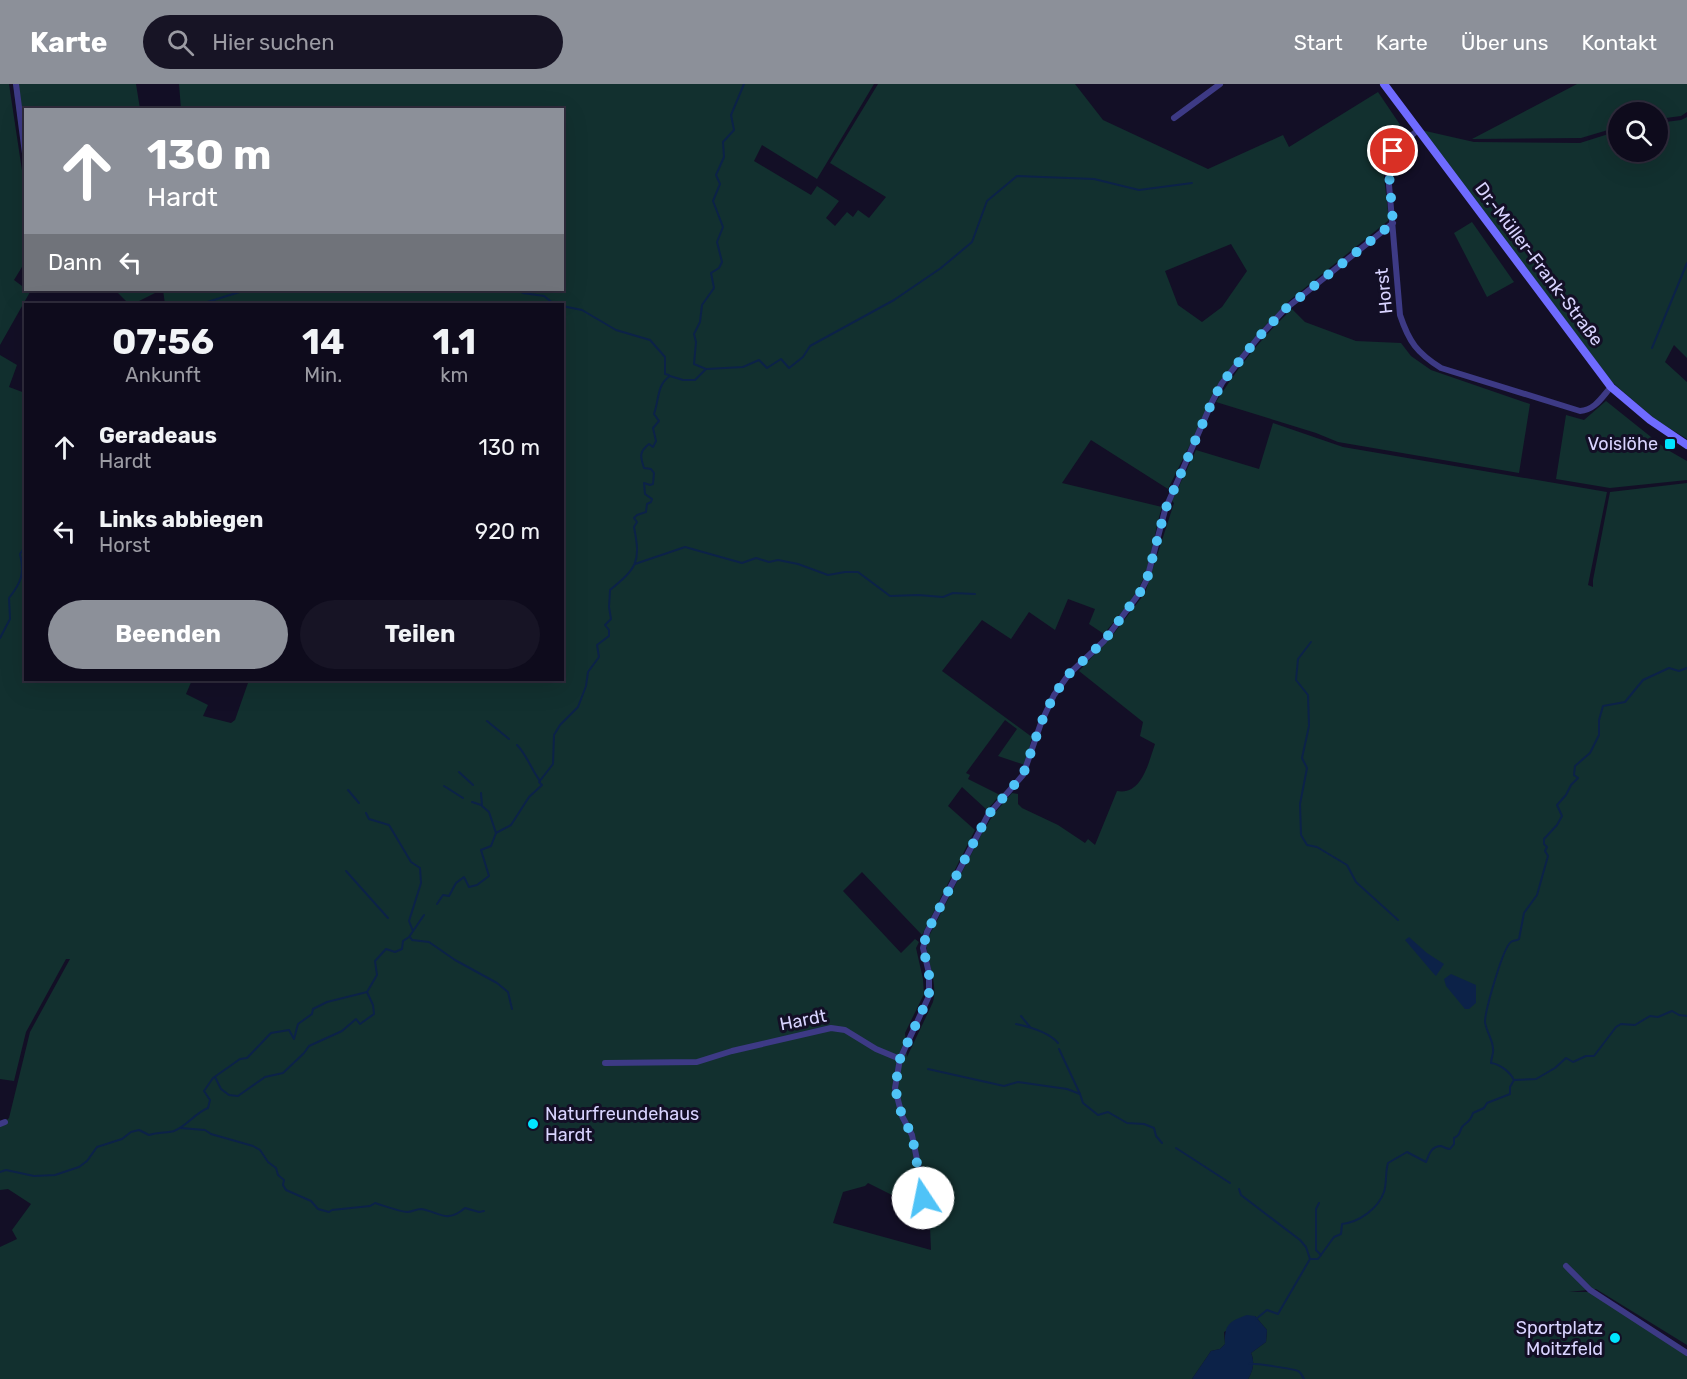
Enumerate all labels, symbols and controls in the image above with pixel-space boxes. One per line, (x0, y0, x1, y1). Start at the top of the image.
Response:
search box (143, 15, 563, 69)
text: Karte (30, 26, 107, 59)
icon: search (164, 26, 197, 59)
text: Hier suchen (212, 29, 335, 56)
text: Start (1294, 30, 1343, 55)
text: Karte (1376, 30, 1428, 55)
text: Über uns (1461, 30, 1549, 55)
text: Kontakt (1582, 30, 1657, 55)
map controls (1608, 102, 1668, 162)
button: search (1608, 102, 1668, 162)
pin (1367, 125, 1418, 176)
text: 130 m (147, 130, 272, 180)
icon: ahead (48, 132, 126, 210)
icon: arrive (1376, 134, 1409, 167)
street label: Dr.-Müller-Frank-Straße (1470, 178, 1608, 350)
text: Hardt (147, 181, 218, 213)
icon: left (114, 246, 147, 279)
text: Dann (48, 249, 102, 276)
street label: Horst (1371, 267, 1397, 315)
text: 07:56 (112, 320, 214, 363)
text: 14 (302, 320, 345, 363)
text: 1.1 (432, 320, 476, 363)
text: Ankunft (125, 363, 201, 387)
text: Min. (304, 363, 342, 387)
text: km (440, 363, 468, 387)
text: Geradeaus (99, 422, 217, 449)
icon: ahead (48, 431, 81, 464)
place label: Voislöhe (1588, 433, 1658, 455)
text: 130 m (478, 434, 540, 461)
marker: Voislöhe (1663, 437, 1677, 451)
text: Hardt (99, 449, 151, 473)
text: Links abbiegen (99, 506, 263, 533)
icon: left (48, 515, 81, 548)
text: 920 m (475, 518, 540, 545)
text: Horst (99, 533, 150, 557)
button: Beenden (48, 600, 288, 669)
button: Teilen (300, 600, 540, 669)
street label: Hardt (778, 1005, 828, 1035)
place label: Naturfreundehaus Hardt (545, 1103, 699, 1146)
marker: Naturfreundehaus Hardt (526, 1117, 540, 1131)
position arrow (891, 1166, 955, 1230)
place label: Sportplatz Moitzfeld (1516, 1317, 1603, 1360)
marker: Sportplatz Moitzfeld (1608, 1331, 1622, 1345)

